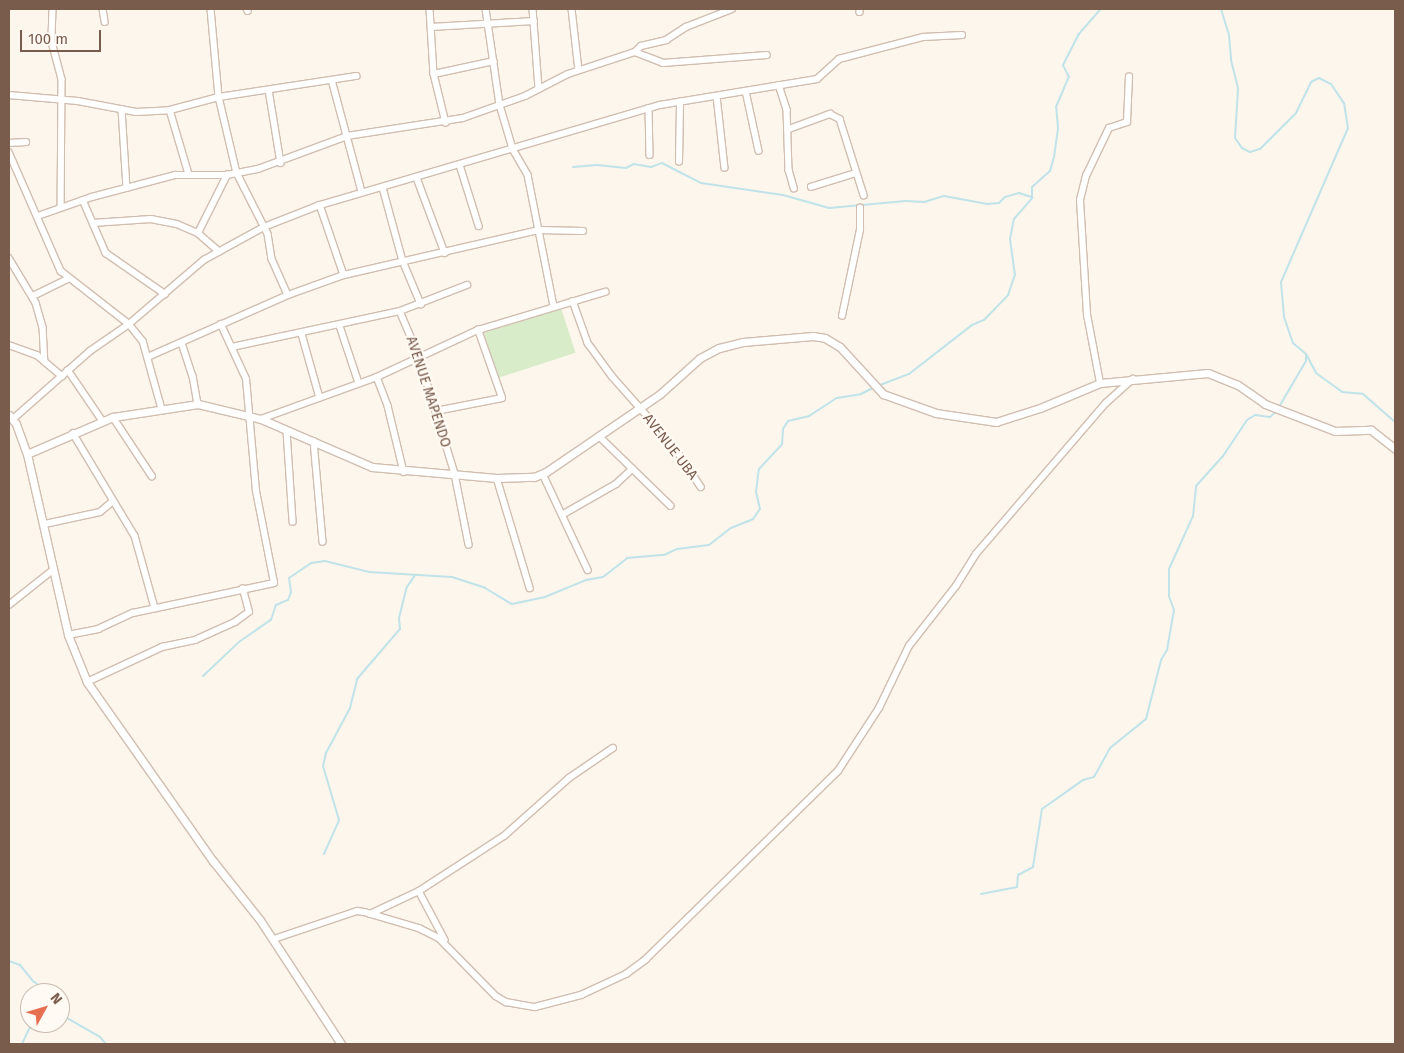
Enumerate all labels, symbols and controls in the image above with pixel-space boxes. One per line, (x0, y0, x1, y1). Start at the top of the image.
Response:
scale bar (22, 20, 104, 52)
text: 100 m (28, 30, 68, 48)
street label: AVENUE MAPENDO (402, 334, 454, 450)
street label: AVENUE UBA (639, 411, 701, 483)
north arrow (20, 983, 70, 1033)
text: N (47, 990, 66, 1008)

